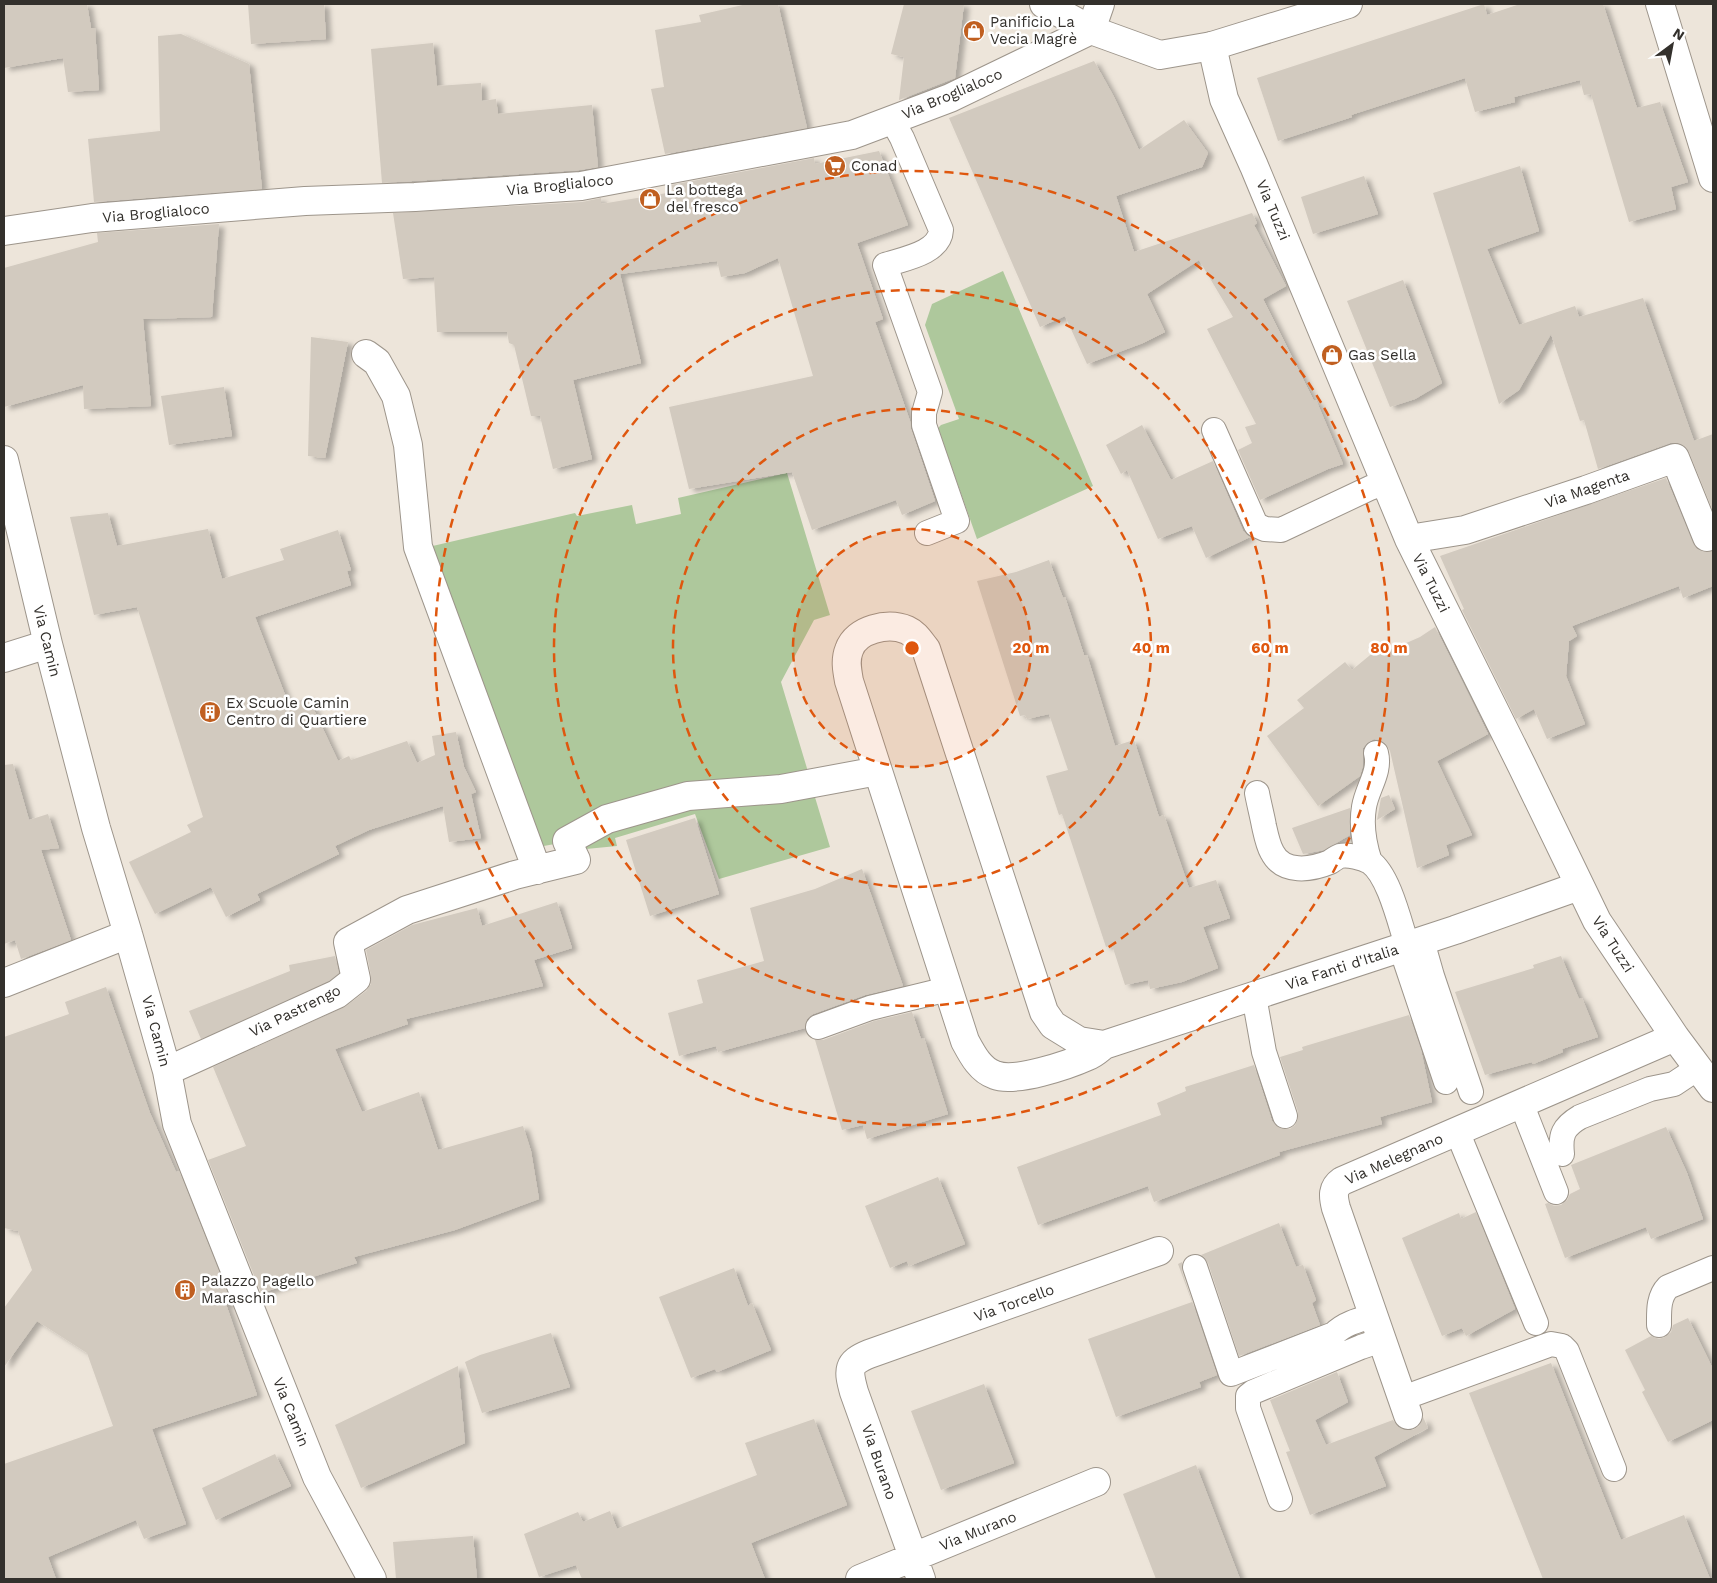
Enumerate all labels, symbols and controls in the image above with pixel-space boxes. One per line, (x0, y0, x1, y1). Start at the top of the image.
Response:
place label: Panificio La Vecia Magrè (990, 13, 1077, 48)
shop icon: Panificio La Vecia Magrè (962, 19, 986, 43)
north arrow (1647, 20, 1697, 70)
text: N (1670, 24, 1688, 44)
street label: Via Broglialoco (899, 65, 1005, 123)
supermarket icon: Conad (823, 154, 847, 178)
place label: Conad (851, 157, 897, 175)
street label: Via Broglialoco (506, 170, 614, 200)
street label: Via Tuzzi (1252, 177, 1294, 243)
place label: La bottega del fresco (666, 181, 744, 216)
shop icon: La bottega del fresco (638, 187, 662, 211)
street label: Via Broglialoco (102, 199, 210, 227)
shop icon: Gas Sella (1320, 343, 1344, 367)
place label: Gas Sella (1348, 346, 1417, 364)
street label: Via Magenta (1542, 466, 1632, 512)
street label: Via Tuzzi (1408, 550, 1454, 616)
street label: Via Camin (29, 603, 65, 679)
centre of rings (903, 639, 921, 657)
text: 20 m (1012, 639, 1050, 657)
text: 40 m (1132, 639, 1170, 657)
text: 60 m (1251, 639, 1289, 657)
text: 80 m (1370, 639, 1408, 657)
place label: Ex Scuole Camin Centro di Quartiere (226, 694, 367, 729)
building icon: Ex Scuole Camin Centro di Quartiere (198, 700, 222, 724)
street label: Via Tuzzi (1588, 912, 1638, 976)
street label: Via Fanti d'Italia (1283, 940, 1401, 994)
street label: Via Pastrengo (246, 981, 344, 1041)
street label: Via Camin (138, 993, 174, 1069)
street label: Via Melegnano (1342, 1129, 1446, 1189)
place label: Palazzo Pagello Maraschin (201, 1272, 314, 1307)
building icon: Palazzo Pagello Maraschin (173, 1278, 197, 1302)
street label: Via Torcello (971, 1280, 1057, 1326)
street label: Via Camin (269, 1375, 313, 1449)
street label: Via Burano (858, 1422, 900, 1502)
street label: Via Murano (937, 1507, 1019, 1555)

